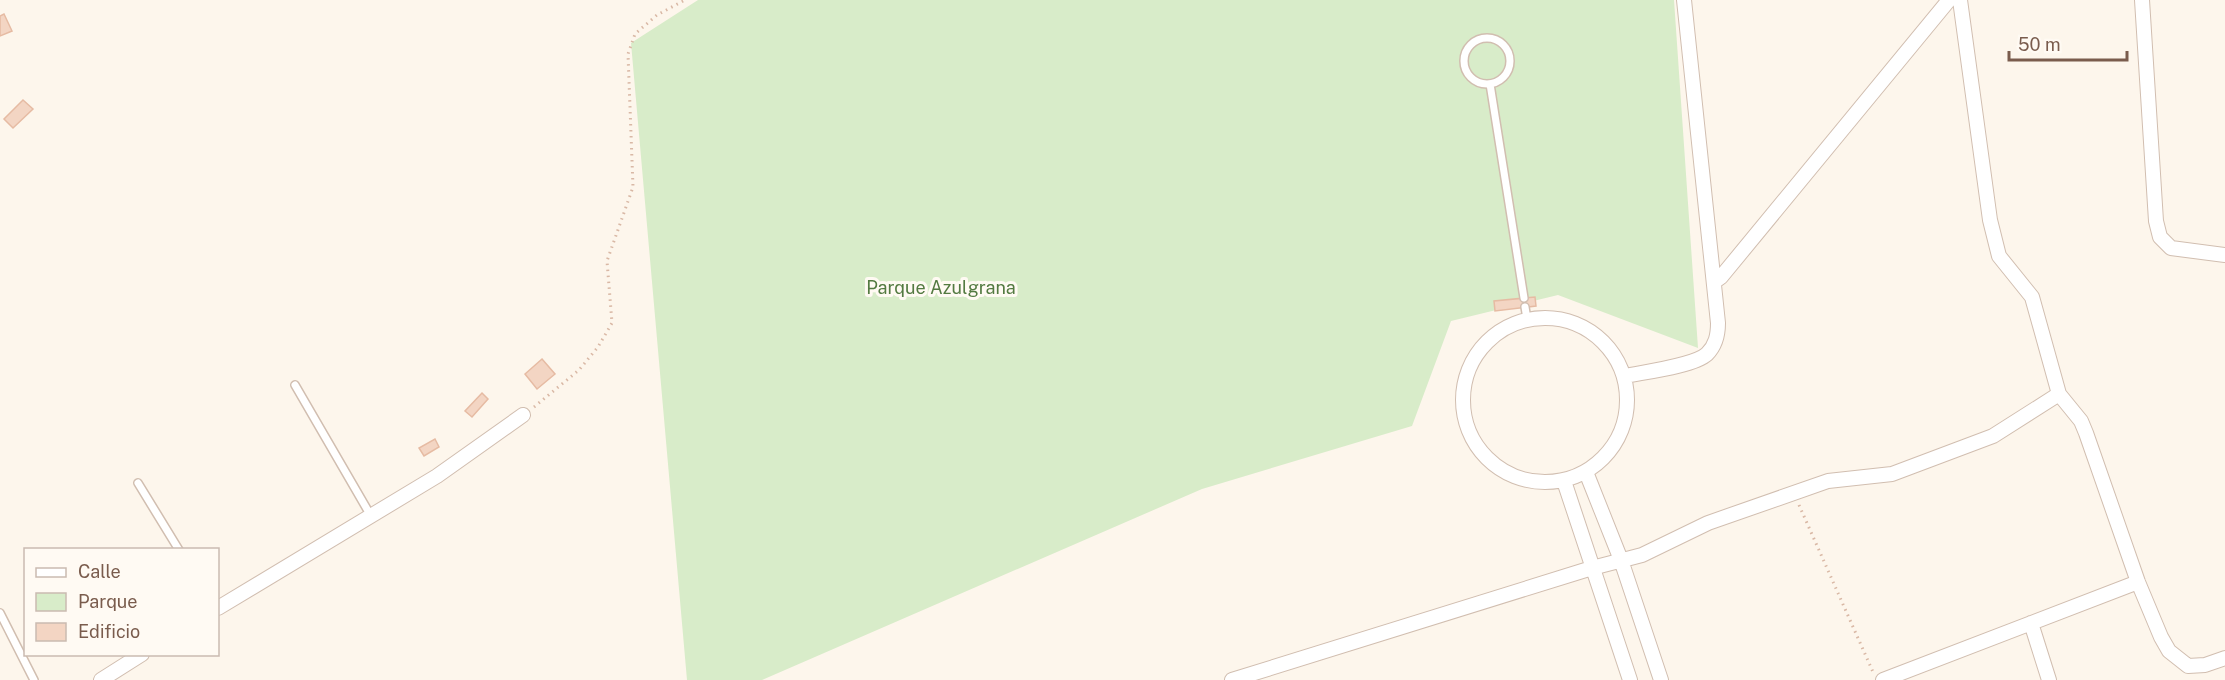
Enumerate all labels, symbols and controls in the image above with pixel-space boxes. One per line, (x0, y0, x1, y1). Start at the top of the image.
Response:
scale bar (2009, 24, 2128, 62)
text: 50 m (2018, 34, 2061, 55)
park label: Parque Azulgrana (866, 277, 1016, 298)
legend (24, 548, 219, 656)
text: Calle (78, 561, 121, 582)
text: Parque (78, 591, 138, 612)
text: Edificio (78, 621, 140, 642)

